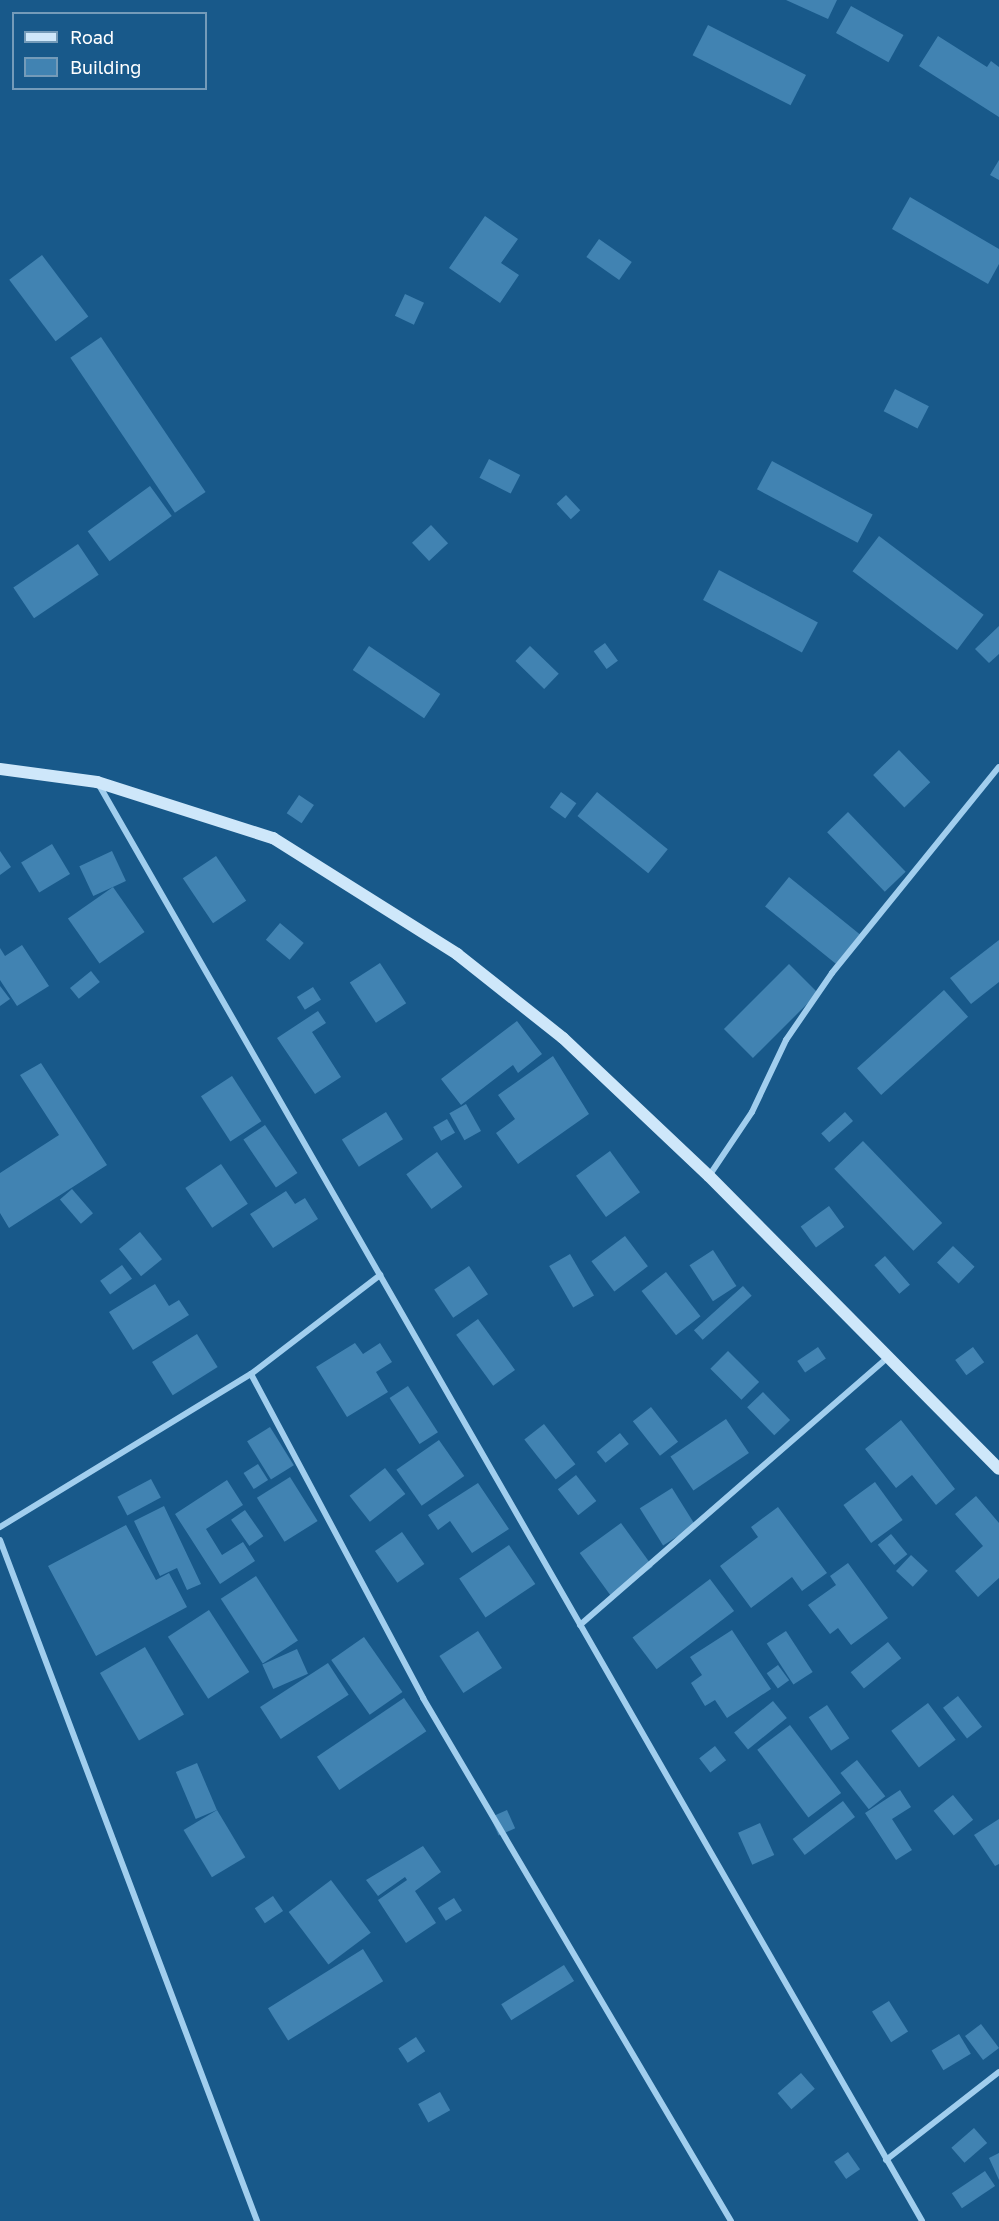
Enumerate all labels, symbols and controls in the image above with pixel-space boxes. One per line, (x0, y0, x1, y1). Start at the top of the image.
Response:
legend (12, 12, 207, 90)
text: Road (70, 26, 114, 48)
text: Building (70, 56, 141, 78)

